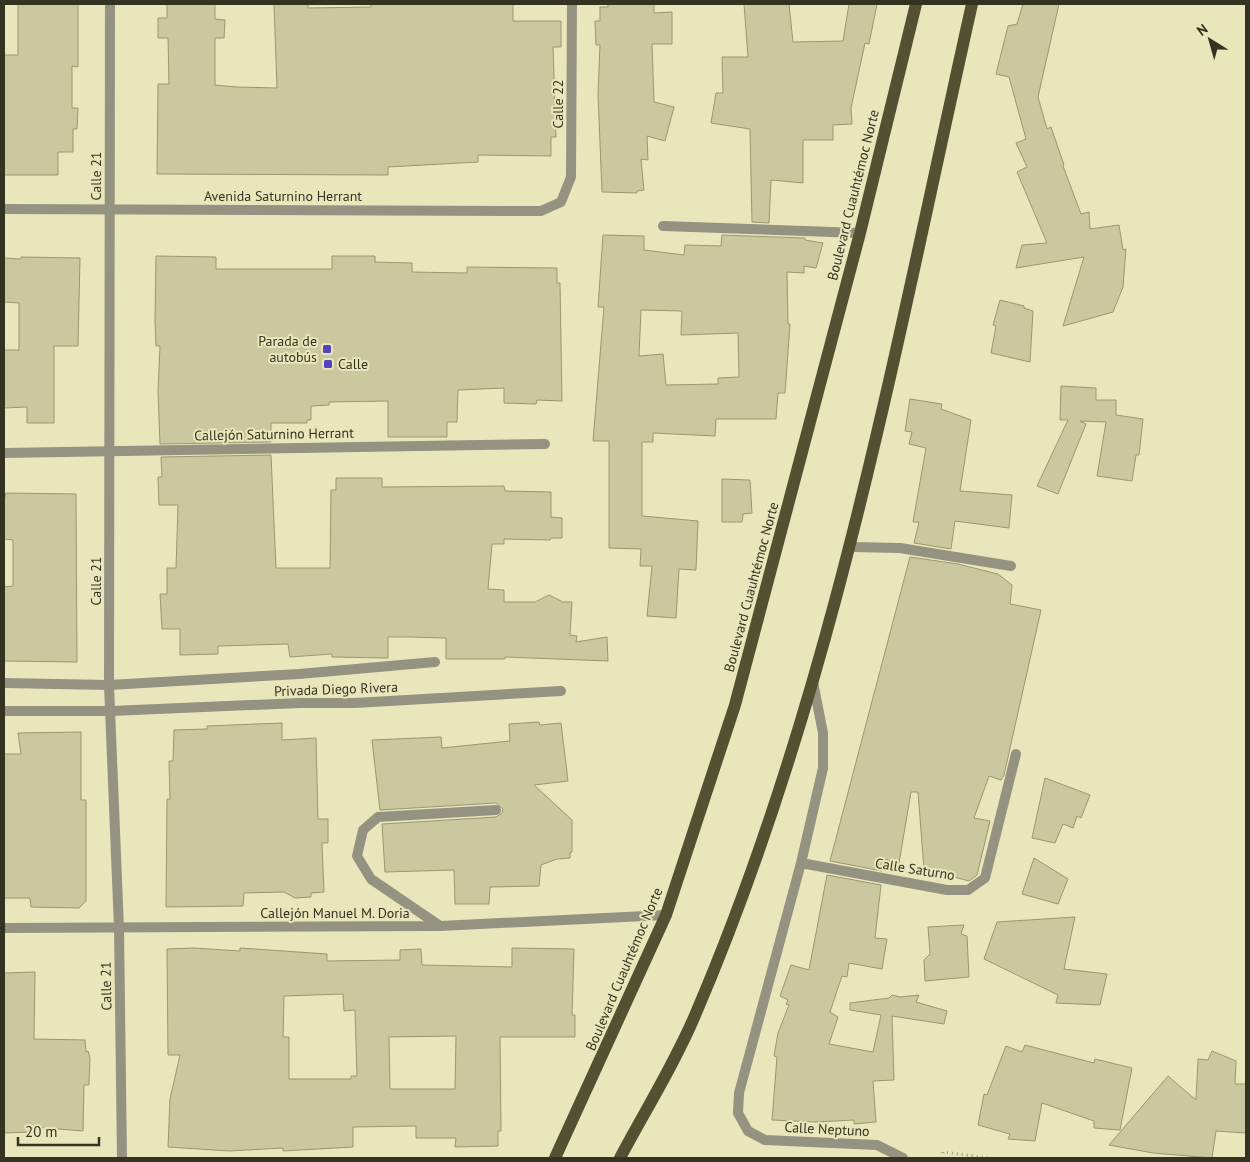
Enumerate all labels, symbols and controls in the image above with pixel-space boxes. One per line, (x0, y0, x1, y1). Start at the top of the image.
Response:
north arrow (1185, 15, 1235, 65)
text: N (1193, 20, 1211, 40)
street label: Calle 22 (549, 80, 567, 129)
street label: Boulevard Cuauhtémoc Norte (823, 108, 883, 282)
street label: Calle 21 (87, 152, 105, 201)
street label: Avenida Saturnino Herrant (204, 187, 362, 205)
place label: Parada de autobús (258, 332, 317, 366)
marker: Parada de autobús (321, 343, 333, 355)
place label: Calle (338, 355, 368, 373)
marker: Calle (322, 358, 334, 370)
street label: Callejón Saturnino Herrant (194, 424, 354, 444)
street label: Boulevard Cuauhtémoc Norte (720, 500, 782, 674)
street label: Calle 21 (87, 557, 105, 606)
street label: Privada Diego Rivera (274, 678, 398, 700)
street label: Calle Saturno (874, 854, 956, 884)
street label: Boulevard Cuauhtémoc Norte (581, 885, 667, 1053)
street label: Callejón Manuel M. Doria (260, 904, 410, 922)
street label: Calle 21 (97, 961, 115, 1011)
scale bar (18, 1114, 99, 1146)
street label: Calle Neptuno (784, 1118, 870, 1140)
text: 20 m (25, 1122, 58, 1141)

